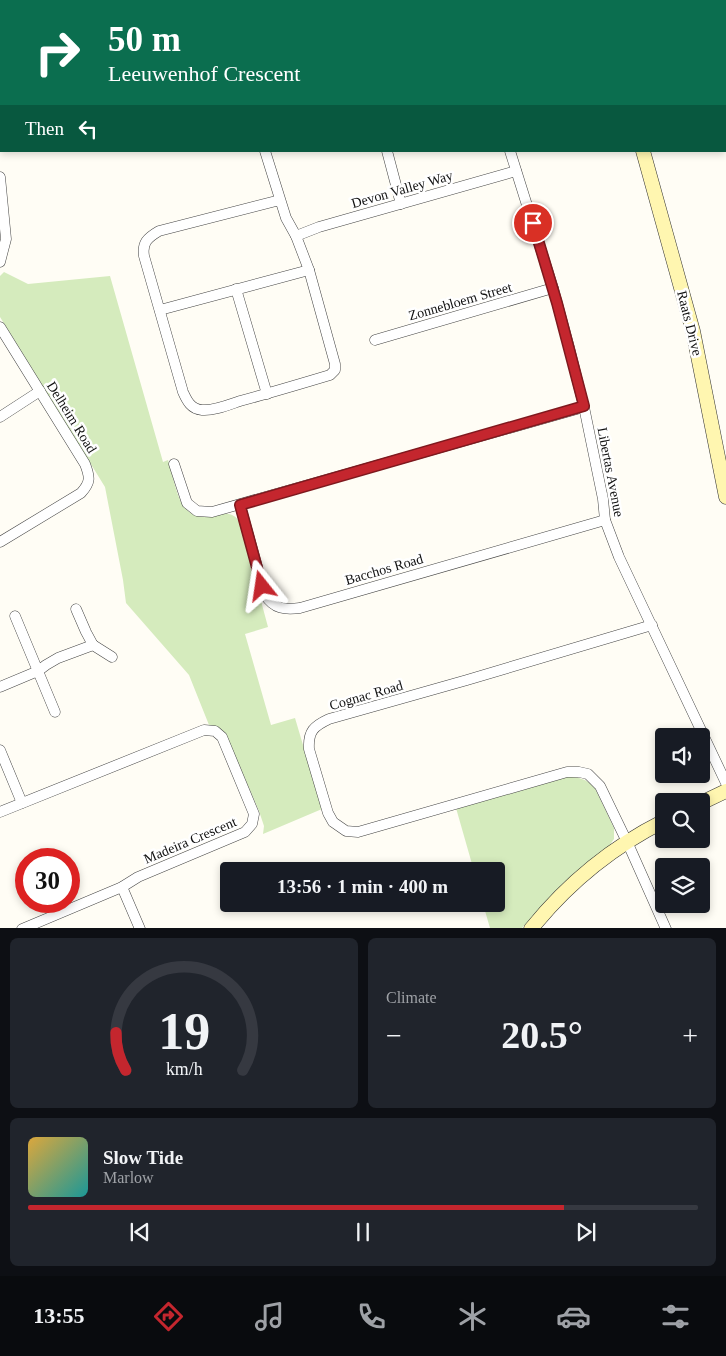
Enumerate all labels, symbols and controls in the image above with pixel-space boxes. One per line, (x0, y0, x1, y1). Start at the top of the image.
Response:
icon: right (25, 20, 90, 85)
text: 50 m (108, 20, 181, 59)
text: Leeuwenhof Crescent (108, 61, 300, 86)
icon: left (74, 115, 102, 143)
text: Then (25, 118, 64, 139)
street label: Devon Valley Way (350, 168, 455, 211)
pin (512, 202, 554, 244)
icon: arrive (519, 209, 547, 237)
street label: Zonnebloem Street (407, 280, 514, 323)
street label: Raats Drive (674, 289, 705, 357)
street label: Delheim Road (44, 379, 99, 456)
street label: Libertas Avenue (594, 426, 627, 518)
street label: Bacchos Road (343, 551, 425, 588)
position arrow (235, 559, 287, 611)
street label: Cognac Road (328, 678, 405, 713)
map controls (655, 728, 710, 913)
button: sound (655, 728, 710, 783)
button: search (655, 793, 710, 848)
street label: Madeira Crescent (142, 814, 239, 867)
speed limit sign: 30 (15, 848, 80, 913)
button: layers (655, 858, 710, 913)
text: 13:56 · 1 min · 400 m (277, 876, 448, 897)
text: Climate (386, 989, 437, 1006)
text: 19 (158, 1003, 210, 1060)
text: 20.5° (501, 1014, 583, 1056)
text: − (386, 1020, 402, 1051)
text: + (682, 1020, 698, 1051)
text: km/h (166, 1059, 202, 1079)
text: Slow Tide (103, 1147, 183, 1168)
text: Marlow (103, 1169, 154, 1186)
icon: previous (126, 1218, 154, 1246)
icon: pause (349, 1218, 377, 1246)
icon: next (572, 1218, 600, 1246)
icon: directions (151, 1299, 186, 1334)
icon: music (252, 1299, 287, 1334)
icon: phone (354, 1299, 389, 1334)
icon: climate (455, 1299, 490, 1334)
icon: car (556, 1299, 591, 1334)
icon: filters (658, 1299, 693, 1334)
text: 13:55 (33, 1303, 85, 1328)

